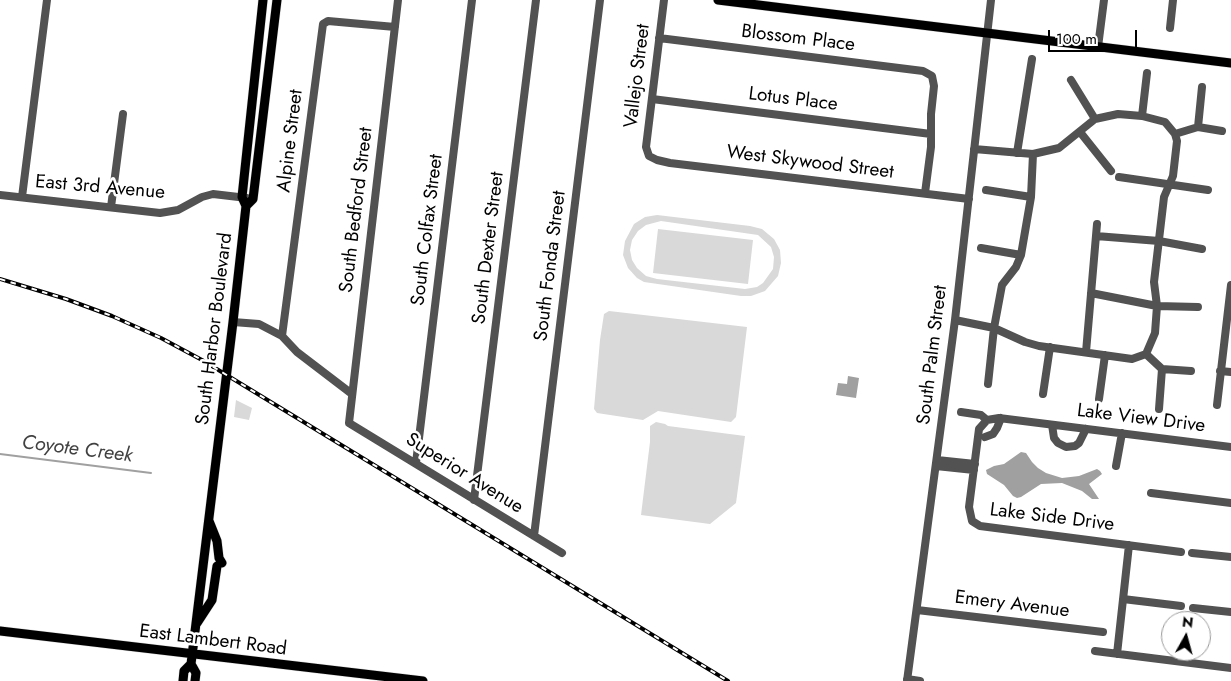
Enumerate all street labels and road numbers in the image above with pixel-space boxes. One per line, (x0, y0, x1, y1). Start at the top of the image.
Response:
street label: Blossom Place (740, 21, 856, 57)
street label: Vallejo Street (620, 23, 656, 129)
street label: Lotus Place (747, 83, 839, 117)
street label: Alpine Street (273, 88, 309, 194)
street label: South Bedford Street (336, 126, 378, 294)
street label: West Skywood Street (725, 141, 895, 185)
street label: South Colfax Street (407, 153, 449, 307)
street label: East 3rd Avenue (34, 171, 166, 205)
street label: South Dexter Street (468, 171, 510, 325)
street label: South Fonda Street (530, 190, 572, 342)
street label: South Harbor Boulevard (192, 232, 238, 426)
street label: South Palm Street (913, 284, 953, 426)
street label: Lake View Drive (1076, 400, 1206, 438)
street label: Superior Avenue (401, 429, 527, 519)
street label: Lake Side Drive (989, 499, 1115, 537)
street label: Emery Avenue (953, 587, 1071, 623)
street label: East Lambert Road (138, 621, 288, 661)

